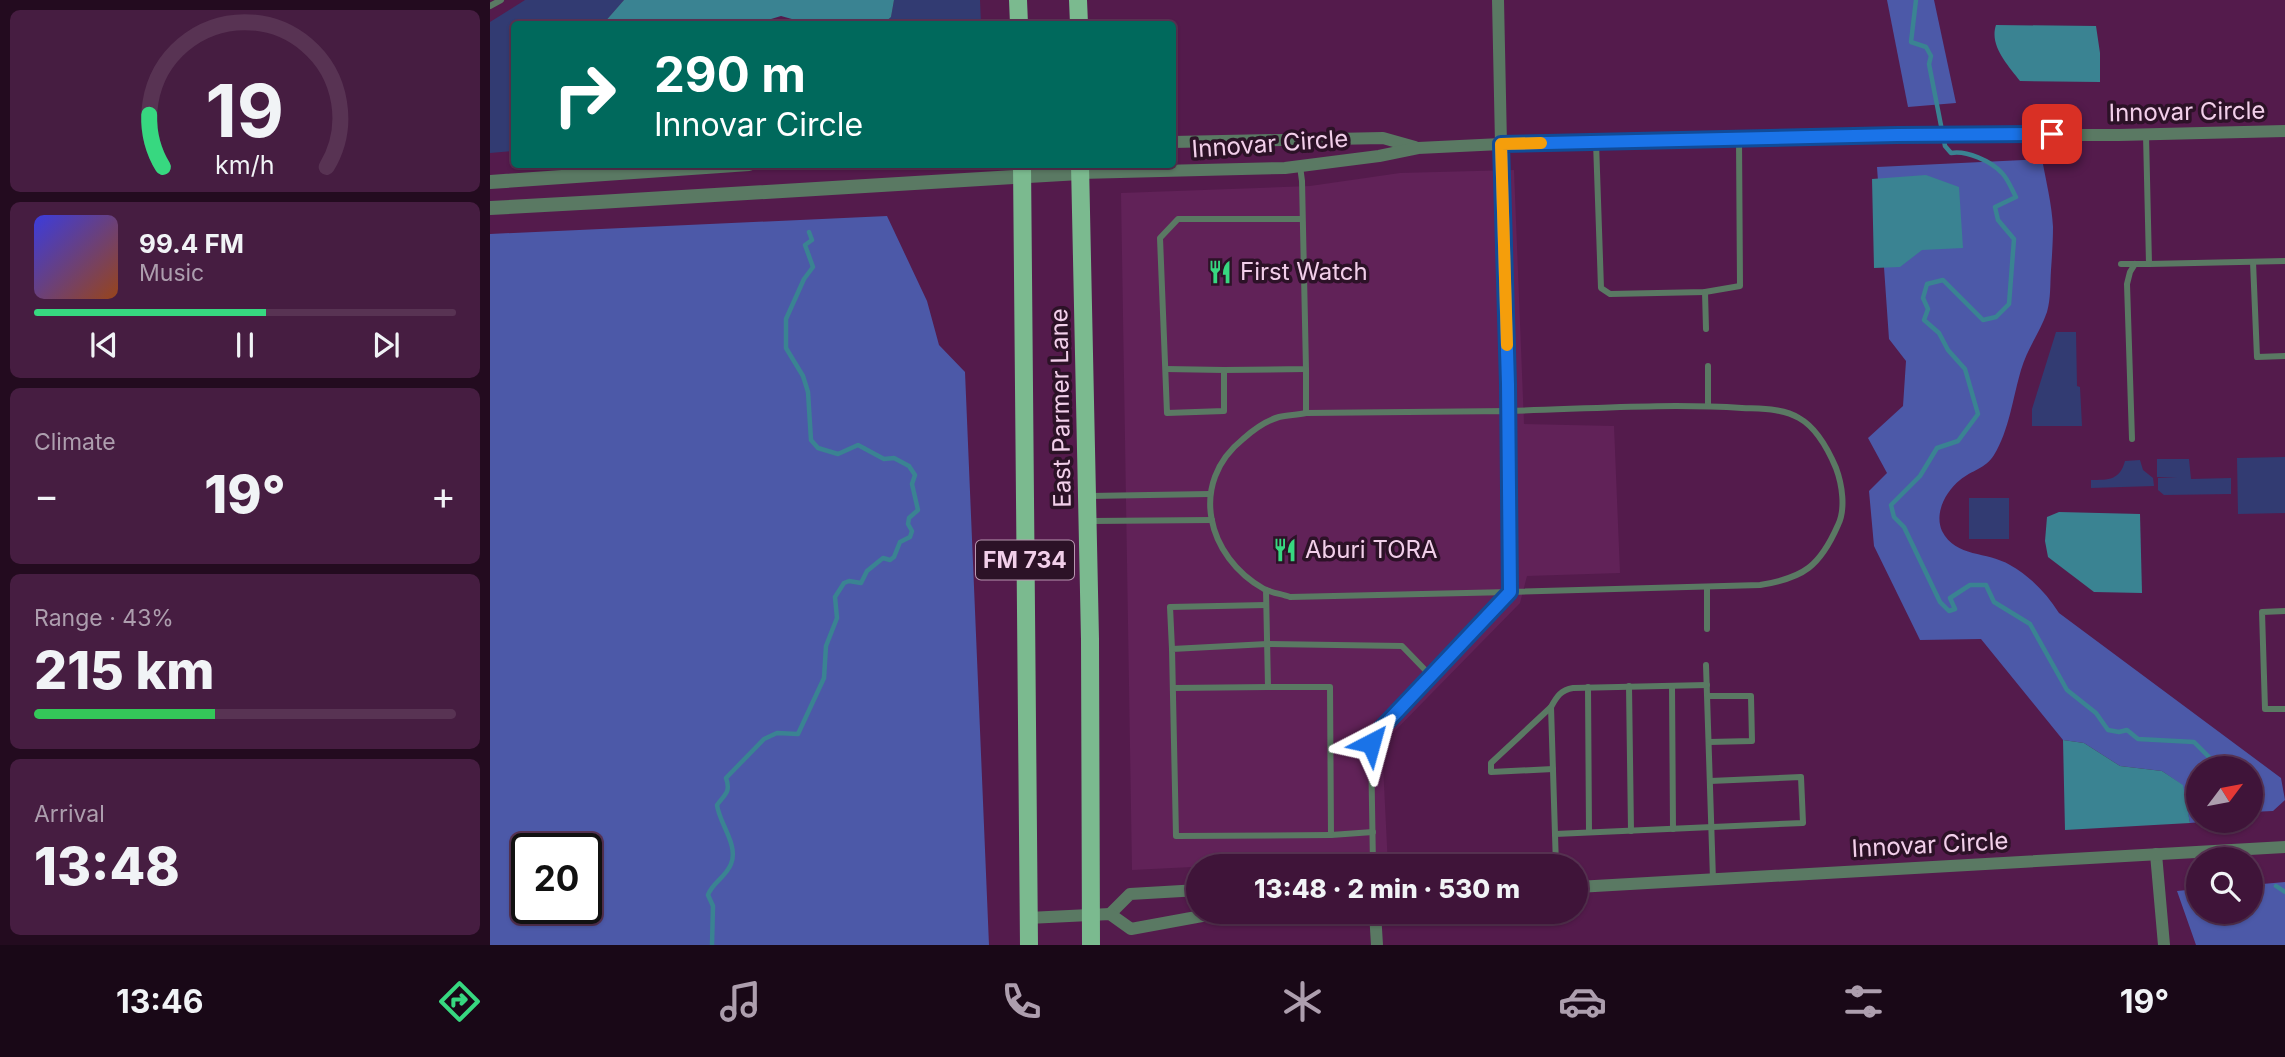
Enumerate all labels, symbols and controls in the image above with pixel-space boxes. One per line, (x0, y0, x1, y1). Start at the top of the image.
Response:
text: 290 m (654, 45, 806, 104)
icon: right (539, 49, 630, 140)
text: 19 (206, 66, 284, 155)
street label: Innovar Circle (2108, 96, 2266, 127)
pin (2022, 104, 2082, 164)
text: Innovar Circle (654, 105, 863, 144)
icon: arrive (2033, 115, 2071, 153)
street label: Innovar Circle (1191, 124, 1349, 163)
text: km/h (215, 150, 275, 180)
text: 99.4 FM (139, 228, 244, 259)
place label: First Watch (1240, 257, 1368, 286)
restaurant icon: First Watch (1206, 258, 1234, 286)
text: Music (139, 259, 204, 287)
street label: East Parmer Lane (1044, 308, 1077, 508)
icon: previous (85, 326, 123, 364)
icon: pause (226, 326, 264, 364)
icon: next (367, 326, 405, 364)
text: Climate (34, 428, 116, 456)
text: 19° (204, 463, 286, 526)
text: − (34, 472, 59, 518)
text: + (431, 472, 456, 518)
place label: Aburi TORA (1305, 535, 1438, 564)
restaurant icon: Aburi TORA (1271, 536, 1299, 564)
road number: FM 734 (976, 540, 1074, 580)
text: Range · 43% (34, 604, 174, 632)
text: 215 km (34, 639, 214, 702)
position arrow (1334, 706, 1408, 780)
north arrow (2186, 756, 2263, 833)
map controls (2186, 756, 2263, 924)
text: Arrival (34, 800, 105, 828)
street label: Innovar Circle (1851, 826, 2009, 863)
speed limit sign: 20 (511, 833, 602, 924)
text: 13:48 (34, 835, 180, 898)
button: search (2186, 847, 2263, 924)
text: 13:48 · 2 min · 530 m (1254, 873, 1520, 904)
icon: directions (435, 977, 484, 1026)
icon: music (716, 977, 765, 1026)
icon: phone (997, 977, 1046, 1026)
icon: climate (1278, 977, 1327, 1026)
icon: car (1558, 977, 1607, 1026)
icon: filters (1839, 977, 1888, 1026)
text: 13:46 (116, 982, 203, 1021)
text: 19° (2120, 982, 2169, 1021)

